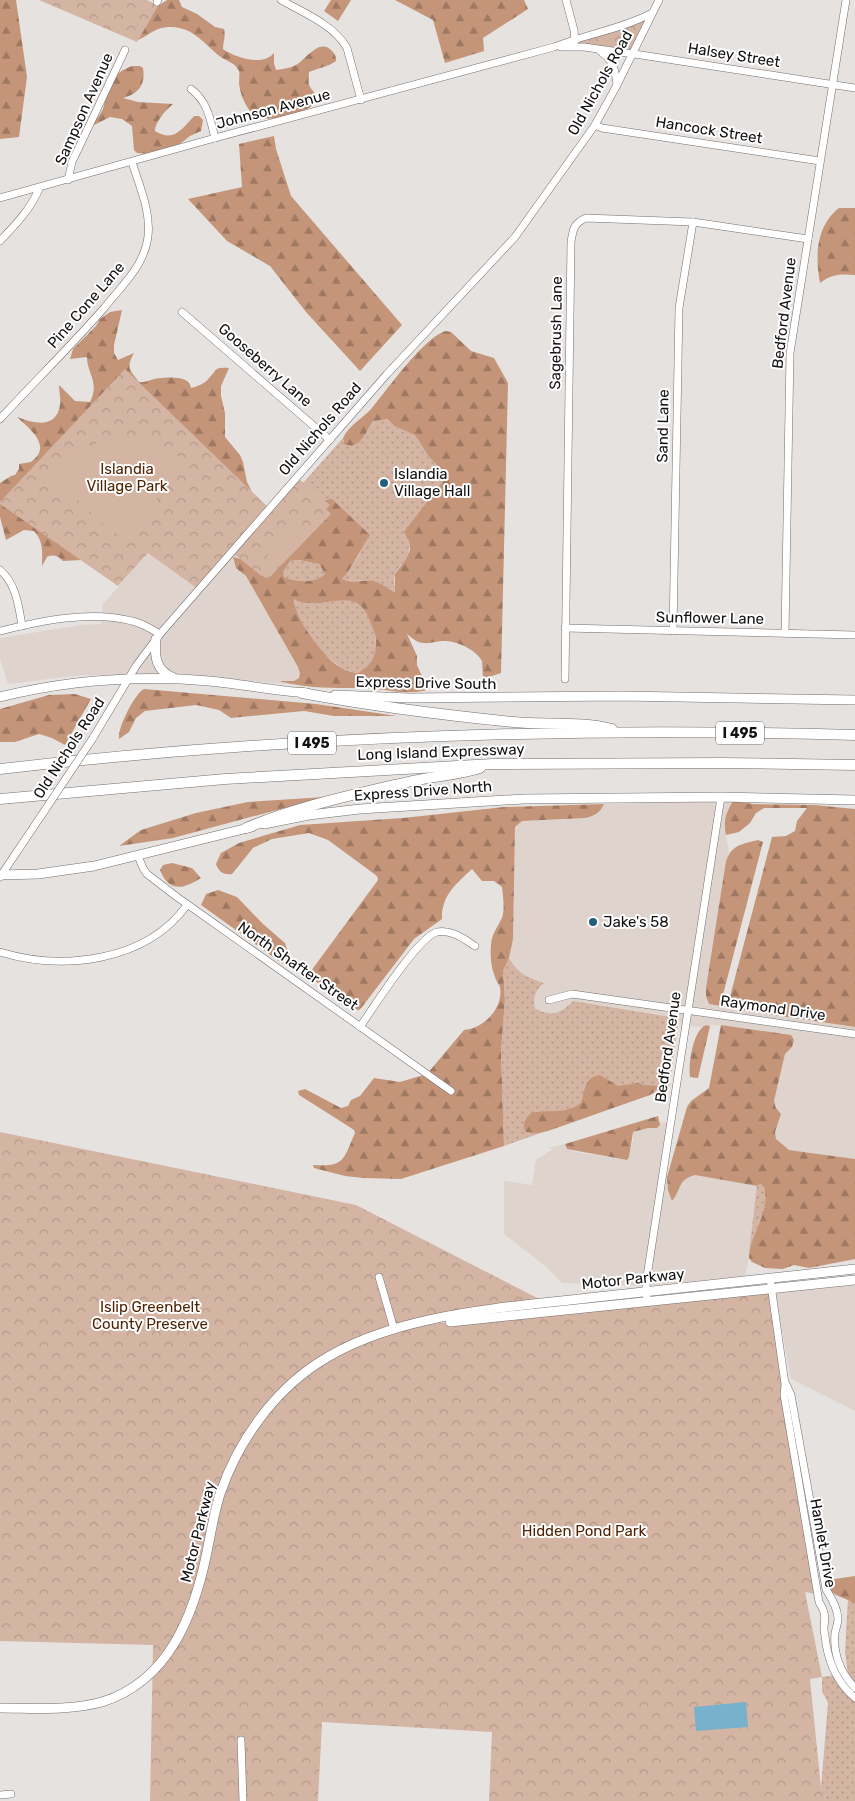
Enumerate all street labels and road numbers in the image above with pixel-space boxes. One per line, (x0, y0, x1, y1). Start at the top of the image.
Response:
street label: Old Nichols Road (564, 27, 636, 139)
street label: Halsey Street (687, 39, 782, 71)
street label: Sampson Avenue (51, 50, 117, 168)
street label: Johnson Avenue (214, 85, 332, 133)
street label: Hancock Street (654, 113, 764, 147)
street label: Bedford Avenue (768, 256, 800, 370)
street label: Pine Cone Lane (44, 258, 128, 352)
street label: Sagebrush Lane (546, 276, 566, 390)
street label: Gooseberry Lane (215, 320, 315, 410)
street label: Old Nichols Road (275, 379, 365, 479)
street label: Sand Lane (653, 389, 673, 463)
street label: Sunflower Lane (656, 608, 764, 628)
street label: Express Drive South (355, 673, 497, 693)
street label: Old Nichols Road (30, 694, 108, 802)
road number: I 495 (716, 721, 764, 744)
road number: I 495 (288, 731, 336, 754)
street label: Long Island Expressway (357, 740, 525, 764)
street label: Express Drive North (353, 777, 493, 805)
street label: North Shafter Street (234, 918, 362, 1014)
street label: Bedford Avenue (651, 990, 685, 1104)
street label: Raymond Drive (719, 992, 827, 1024)
street label: Motor Parkway (581, 1265, 685, 1293)
street label: Motor Parkway (177, 1480, 219, 1584)
street label: Hamlet Drive (806, 1497, 840, 1589)

